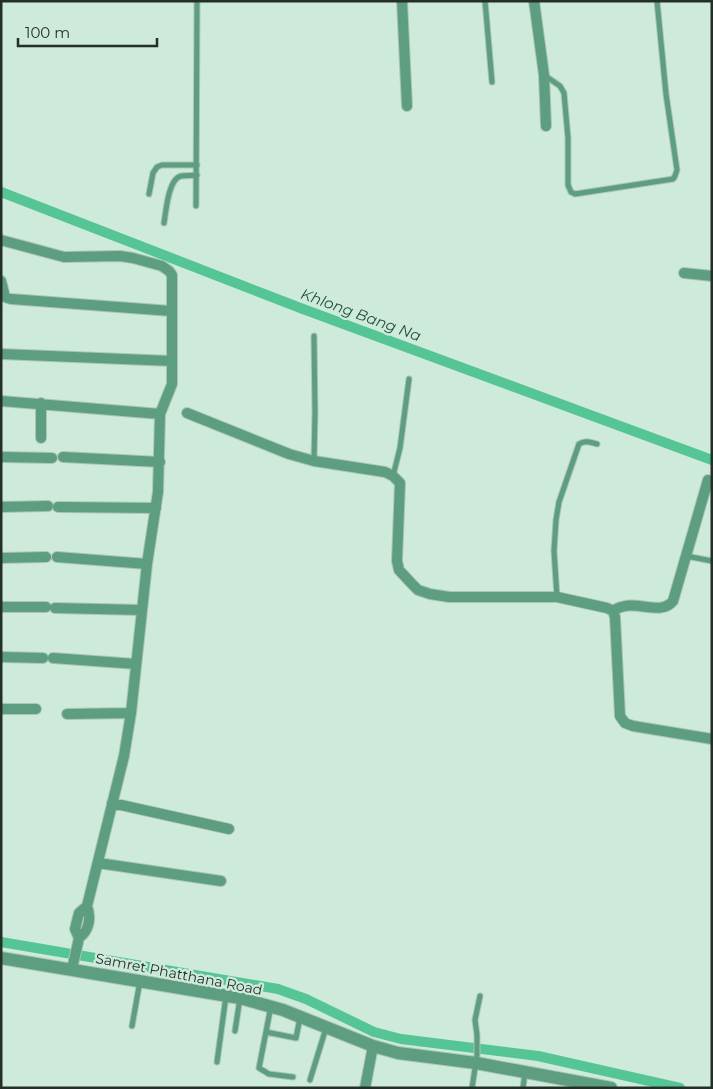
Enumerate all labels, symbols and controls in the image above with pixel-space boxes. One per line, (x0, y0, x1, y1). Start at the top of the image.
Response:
scale bar (18, 15, 156, 47)
text: 100 m (25, 23, 70, 42)
water label: Khlong Bang Na (298, 284, 424, 345)
street label: Samret Phatthana Road (94, 949, 264, 999)

